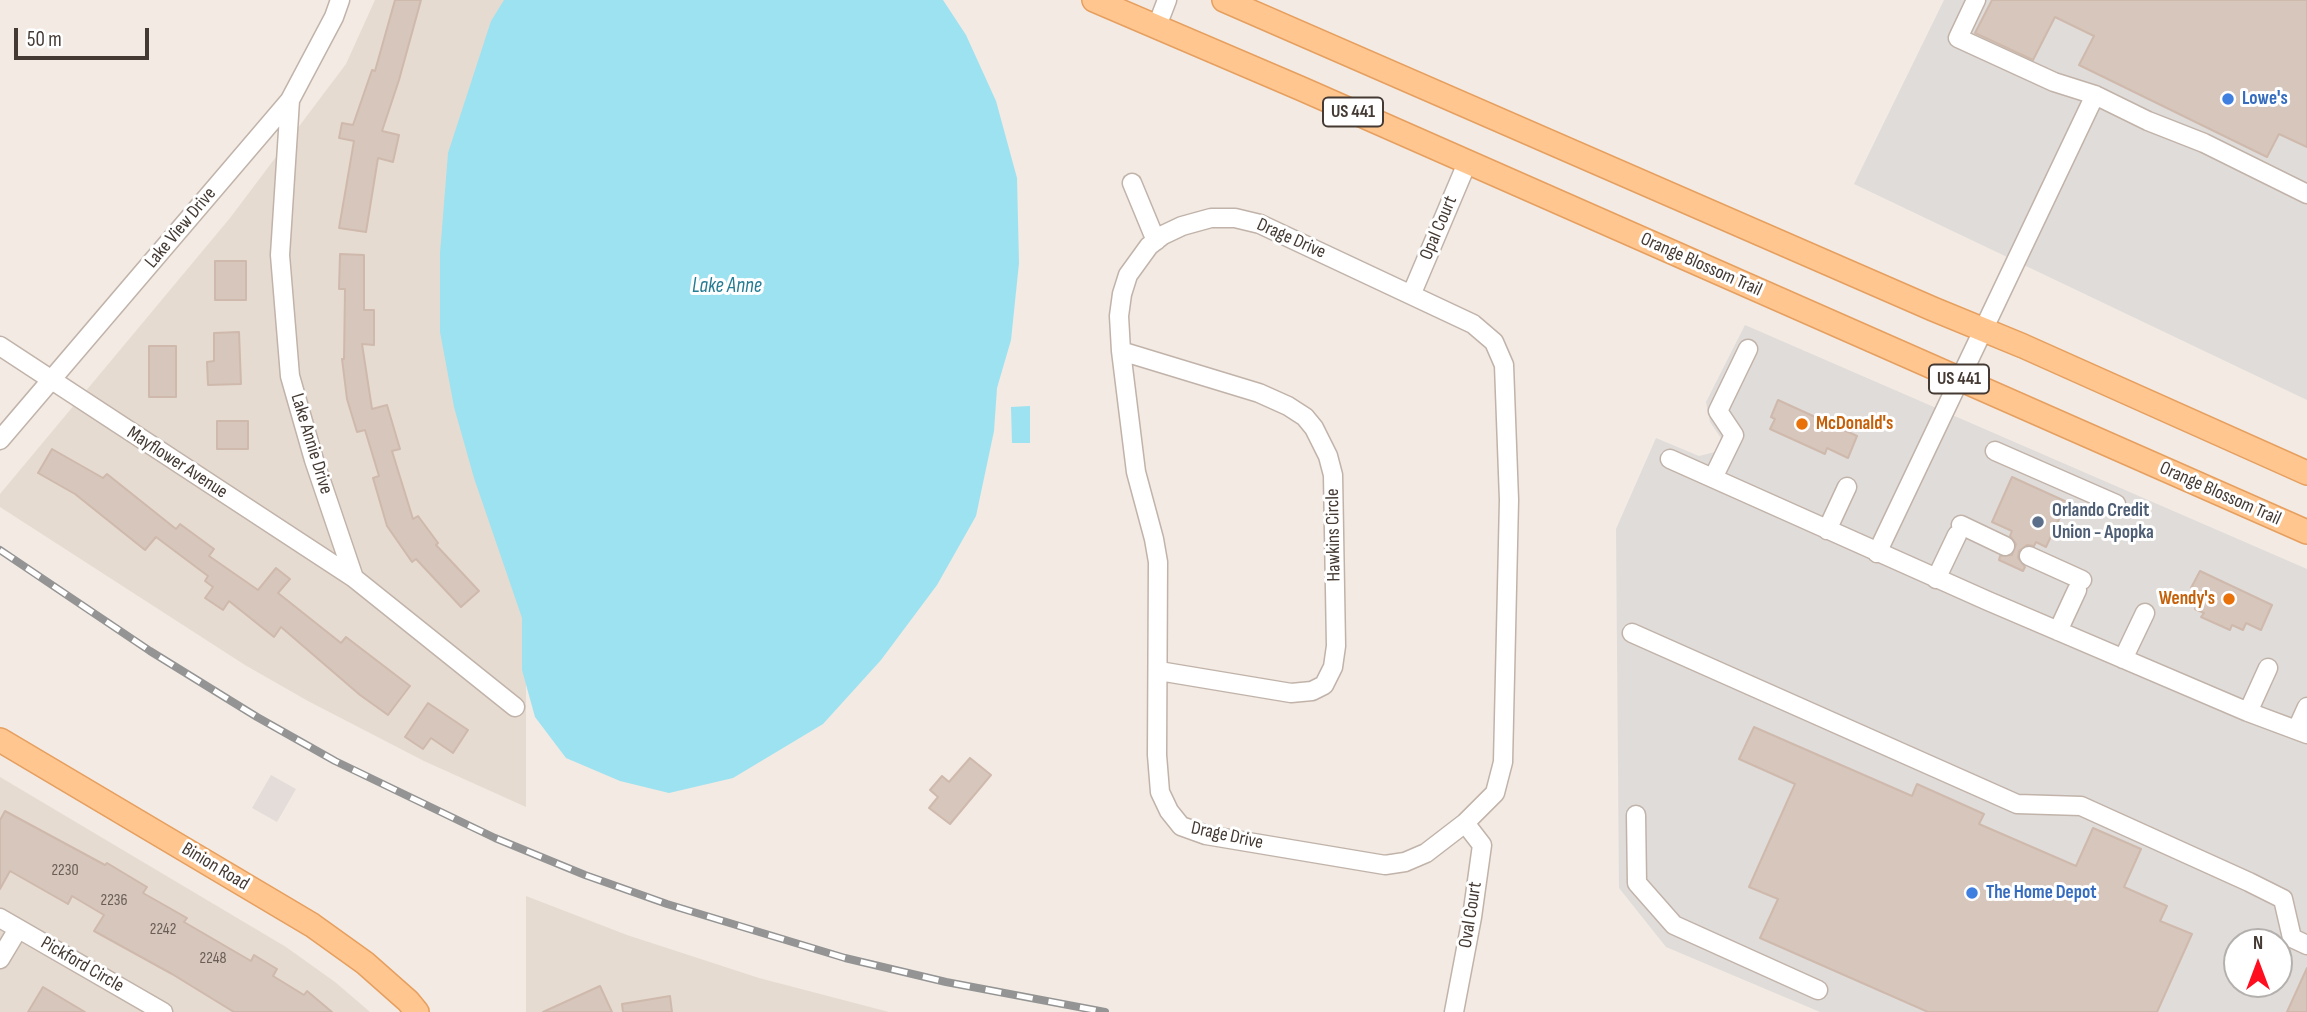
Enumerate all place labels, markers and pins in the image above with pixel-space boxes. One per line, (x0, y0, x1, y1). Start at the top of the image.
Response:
place label: Lowe's (2242, 88, 2288, 110)
marker: Lowe's (2220, 91, 2236, 107)
place label: McDonald's (1816, 413, 1893, 435)
marker: McDonald's (1794, 416, 1810, 432)
place label: Orlando Credit Union - Apopka (2052, 500, 2154, 544)
marker: Orlando Credit Union - Apopka (2030, 514, 2046, 530)
place label: Wendy's (2159, 588, 2215, 610)
marker: Wendy's (2221, 591, 2237, 607)
place label: The Home Depot (1986, 882, 2096, 904)
marker: The Home Depot (1964, 885, 1980, 901)

